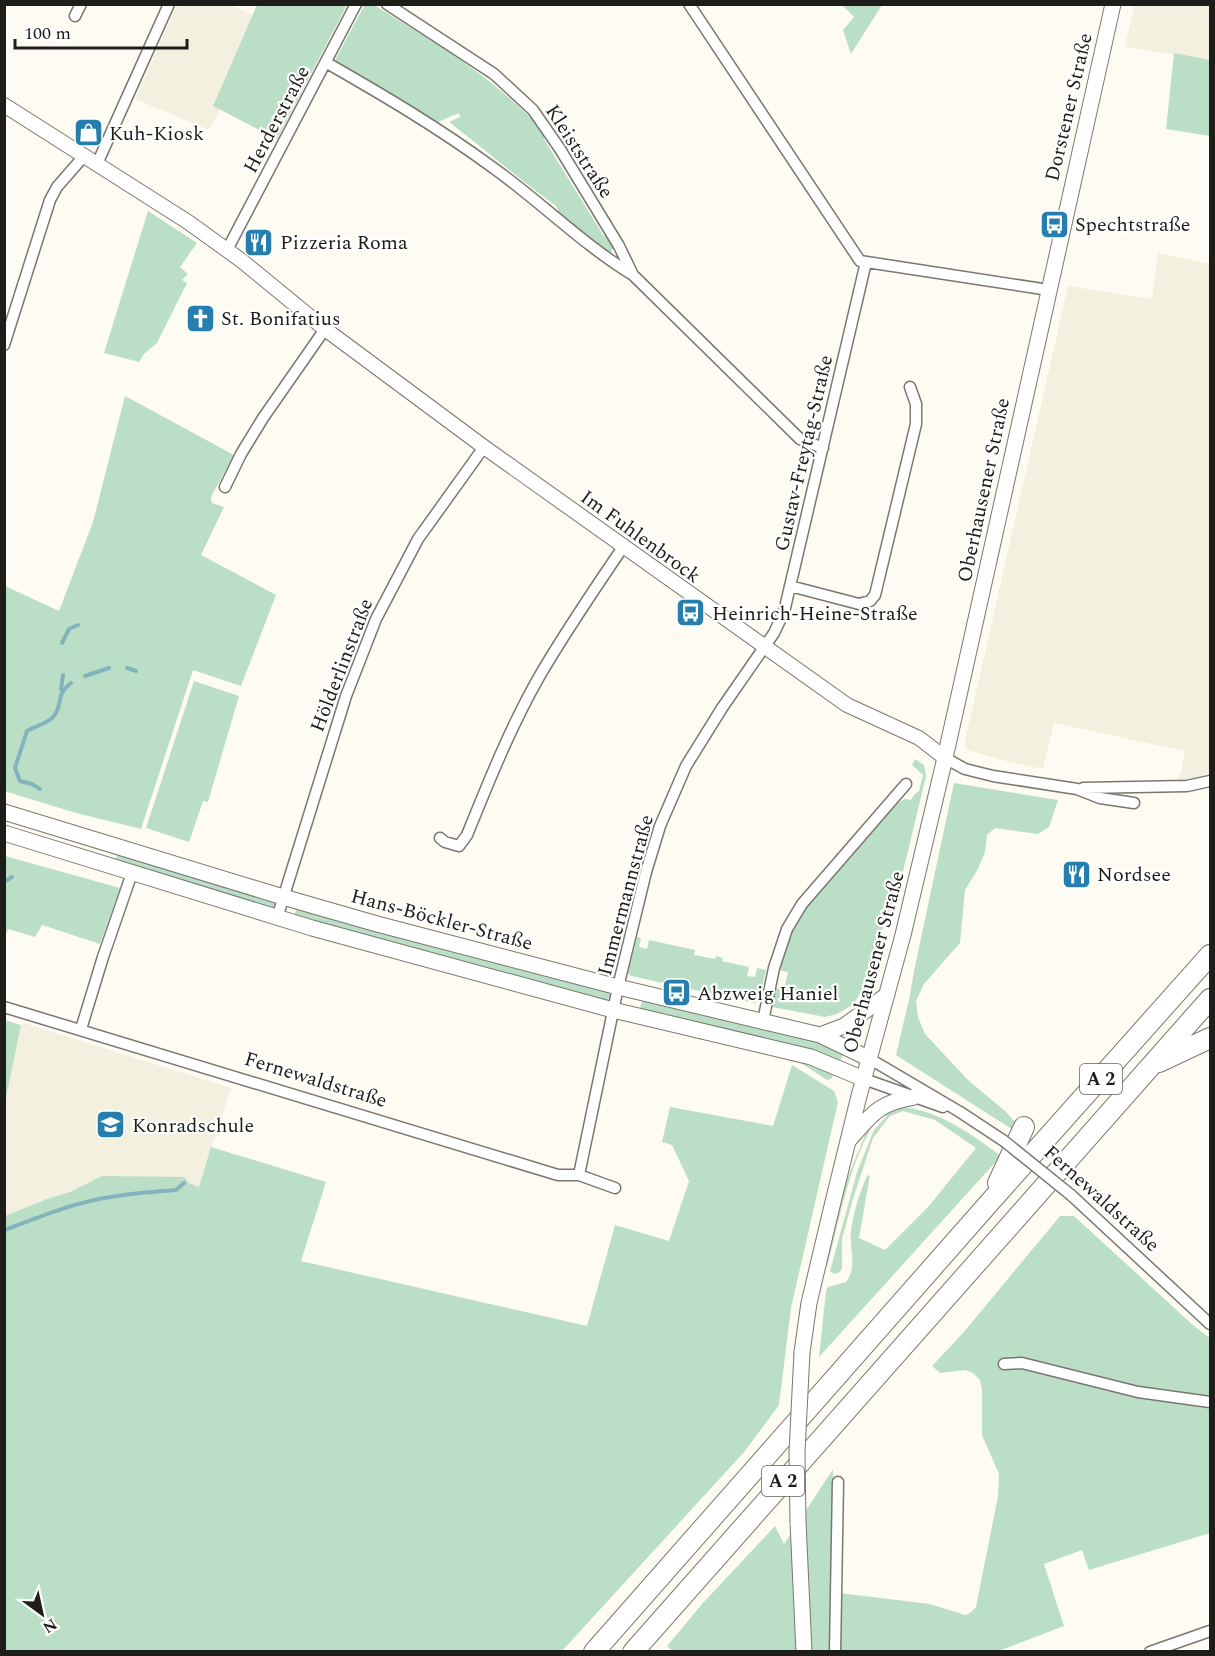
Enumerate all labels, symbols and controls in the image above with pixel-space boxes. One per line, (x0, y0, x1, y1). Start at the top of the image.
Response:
scale bar (15, 12, 188, 50)
text: 100 m (24, 20, 71, 47)
street label: Dorstener Straße (1037, 30, 1101, 184)
street label: Herderstraße (236, 60, 318, 179)
street label: Kleiststraße (538, 99, 621, 204)
shop icon: Kuh-Kiosk (72, 117, 104, 149)
place label: Kuh-Kiosk (109, 119, 204, 149)
bus stop icon: Spechtstraße (1038, 208, 1070, 240)
place label: Spechtstraße (1075, 210, 1190, 240)
restaurant icon: Pizzeria Roma (243, 226, 275, 258)
place label: Pizzeria Roma (280, 228, 408, 258)
church icon: St. Bonifatius (184, 302, 216, 334)
place label: St. Bonifatius (221, 304, 341, 334)
street label: Gustav-Freytag-Straße (767, 352, 841, 554)
street label: Oberhausener Straße (950, 395, 1018, 585)
street label: Im Fuhlenbrock (574, 483, 707, 591)
street label: Hölderlinstraße (303, 594, 381, 736)
bus stop icon: Heinrich-Heine-Straße (675, 597, 707, 629)
place label: Heinrich-Heine-Straße (712, 599, 918, 629)
street label: Immermannstraße (590, 812, 662, 979)
restaurant icon: Nordsee (1060, 858, 1092, 890)
place label: Nordsee (1097, 860, 1171, 890)
street label: Oberhausener Straße (835, 868, 913, 1057)
street label: Hans-Böckler-Straße (347, 881, 536, 959)
bus stop icon: Abzweig Haniel (660, 977, 692, 1009)
place label: Abzweig Haniel (697, 979, 839, 1009)
street label: Fernewaldstraße (241, 1044, 391, 1116)
road number: A 2 (1080, 1064, 1122, 1094)
school or university icon: Konradschule (95, 1109, 127, 1141)
place label: Konradschule (132, 1111, 254, 1141)
street label: Fernewaldstraße (1036, 1138, 1166, 1259)
road number: A 2 (762, 1466, 804, 1496)
north arrow (12, 1584, 72, 1644)
text: N (38, 1612, 62, 1639)

